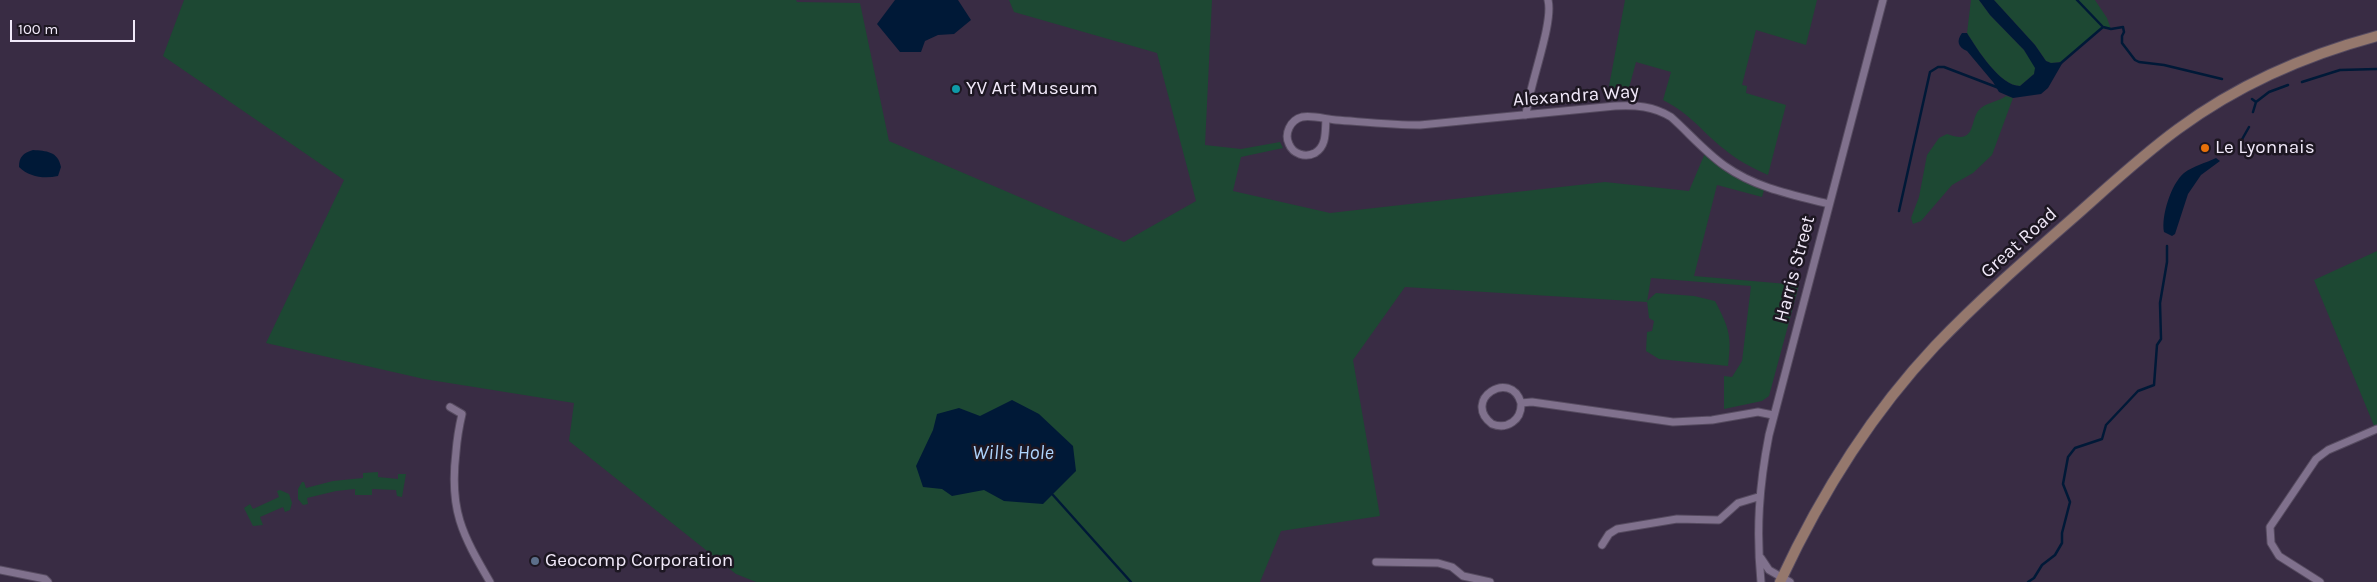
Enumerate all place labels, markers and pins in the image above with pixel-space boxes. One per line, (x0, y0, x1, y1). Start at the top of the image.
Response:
place label: YV Art Museum (966, 78, 1098, 100)
marker: YV Art Museum (950, 83, 962, 95)
place label: Le Lyonnais (2215, 137, 2315, 159)
marker: Le Lyonnais (2199, 142, 2211, 154)
place label: Geocomp Corporation (545, 550, 733, 572)
marker: Geocomp Corporation (529, 555, 541, 567)

